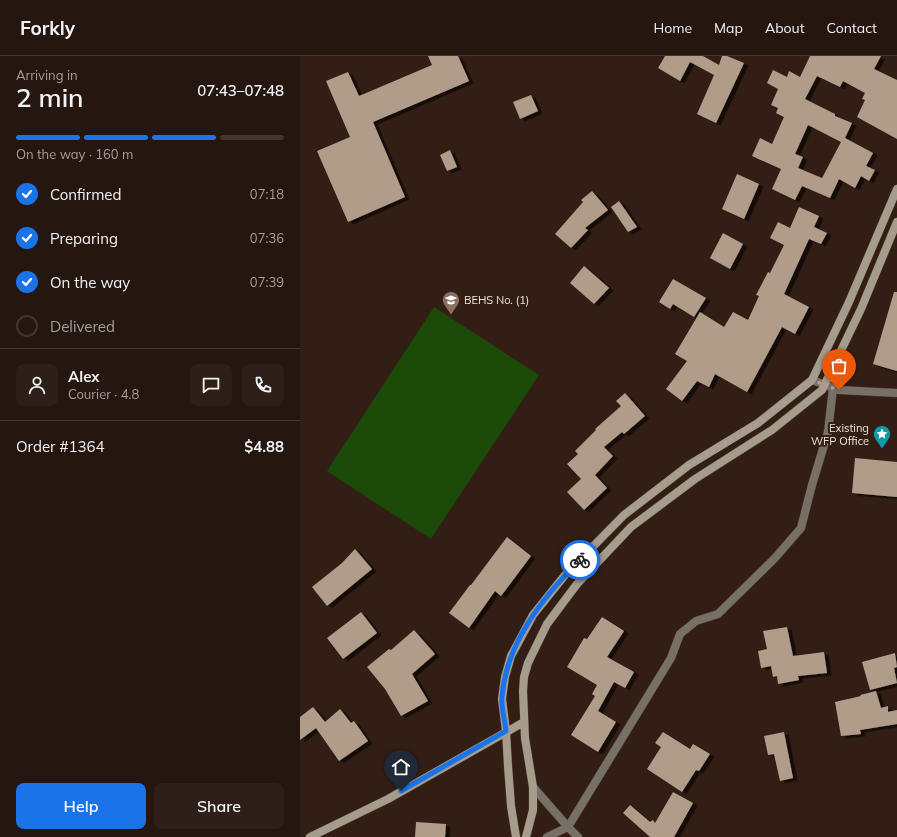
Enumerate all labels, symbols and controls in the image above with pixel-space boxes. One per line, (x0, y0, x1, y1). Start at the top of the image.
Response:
text: Forkly (20, 16, 75, 40)
text: Home (653, 19, 692, 37)
text: Map (714, 19, 743, 37)
text: About (765, 19, 805, 37)
text: Contact (827, 19, 877, 37)
text: Arriving in (16, 67, 78, 83)
text: 2 min (16, 81, 84, 114)
text: 07:43–07:48 (197, 81, 284, 100)
text: On the way · 160 m (16, 146, 133, 162)
icon: check (16, 183, 38, 205)
text: Confirmed (50, 185, 121, 204)
text: 07:18 (250, 186, 284, 202)
icon: check (16, 227, 38, 249)
text: Preparing (50, 229, 118, 248)
text: 07:36 (250, 230, 284, 246)
icon: check (16, 271, 38, 293)
text: On the way (50, 273, 130, 292)
text: 07:39 (250, 274, 284, 290)
school or university icon: BEHS No. (1) (441, 290, 461, 315)
place label: BEHS No. (1) (464, 293, 529, 307)
text: Delivered (50, 317, 115, 336)
pin (822, 349, 856, 390)
icon: bag (828, 355, 850, 377)
button: person (16, 364, 58, 406)
button: chat (190, 364, 232, 406)
button: phone (242, 364, 284, 406)
text: Alex (68, 367, 100, 386)
text: Courier · 4.8 (68, 386, 139, 402)
place label: Existing WFP Office (811, 421, 869, 448)
place icon: Existing WFP Office (872, 424, 892, 449)
text: Order #1364 (16, 437, 104, 456)
text: $4.88 (244, 437, 284, 456)
courier (560, 540, 600, 580)
icon: bike (569, 549, 591, 571)
pin (384, 750, 418, 791)
icon: home (390, 756, 412, 778)
button: Help (16, 783, 146, 829)
button: Share (154, 783, 284, 829)

